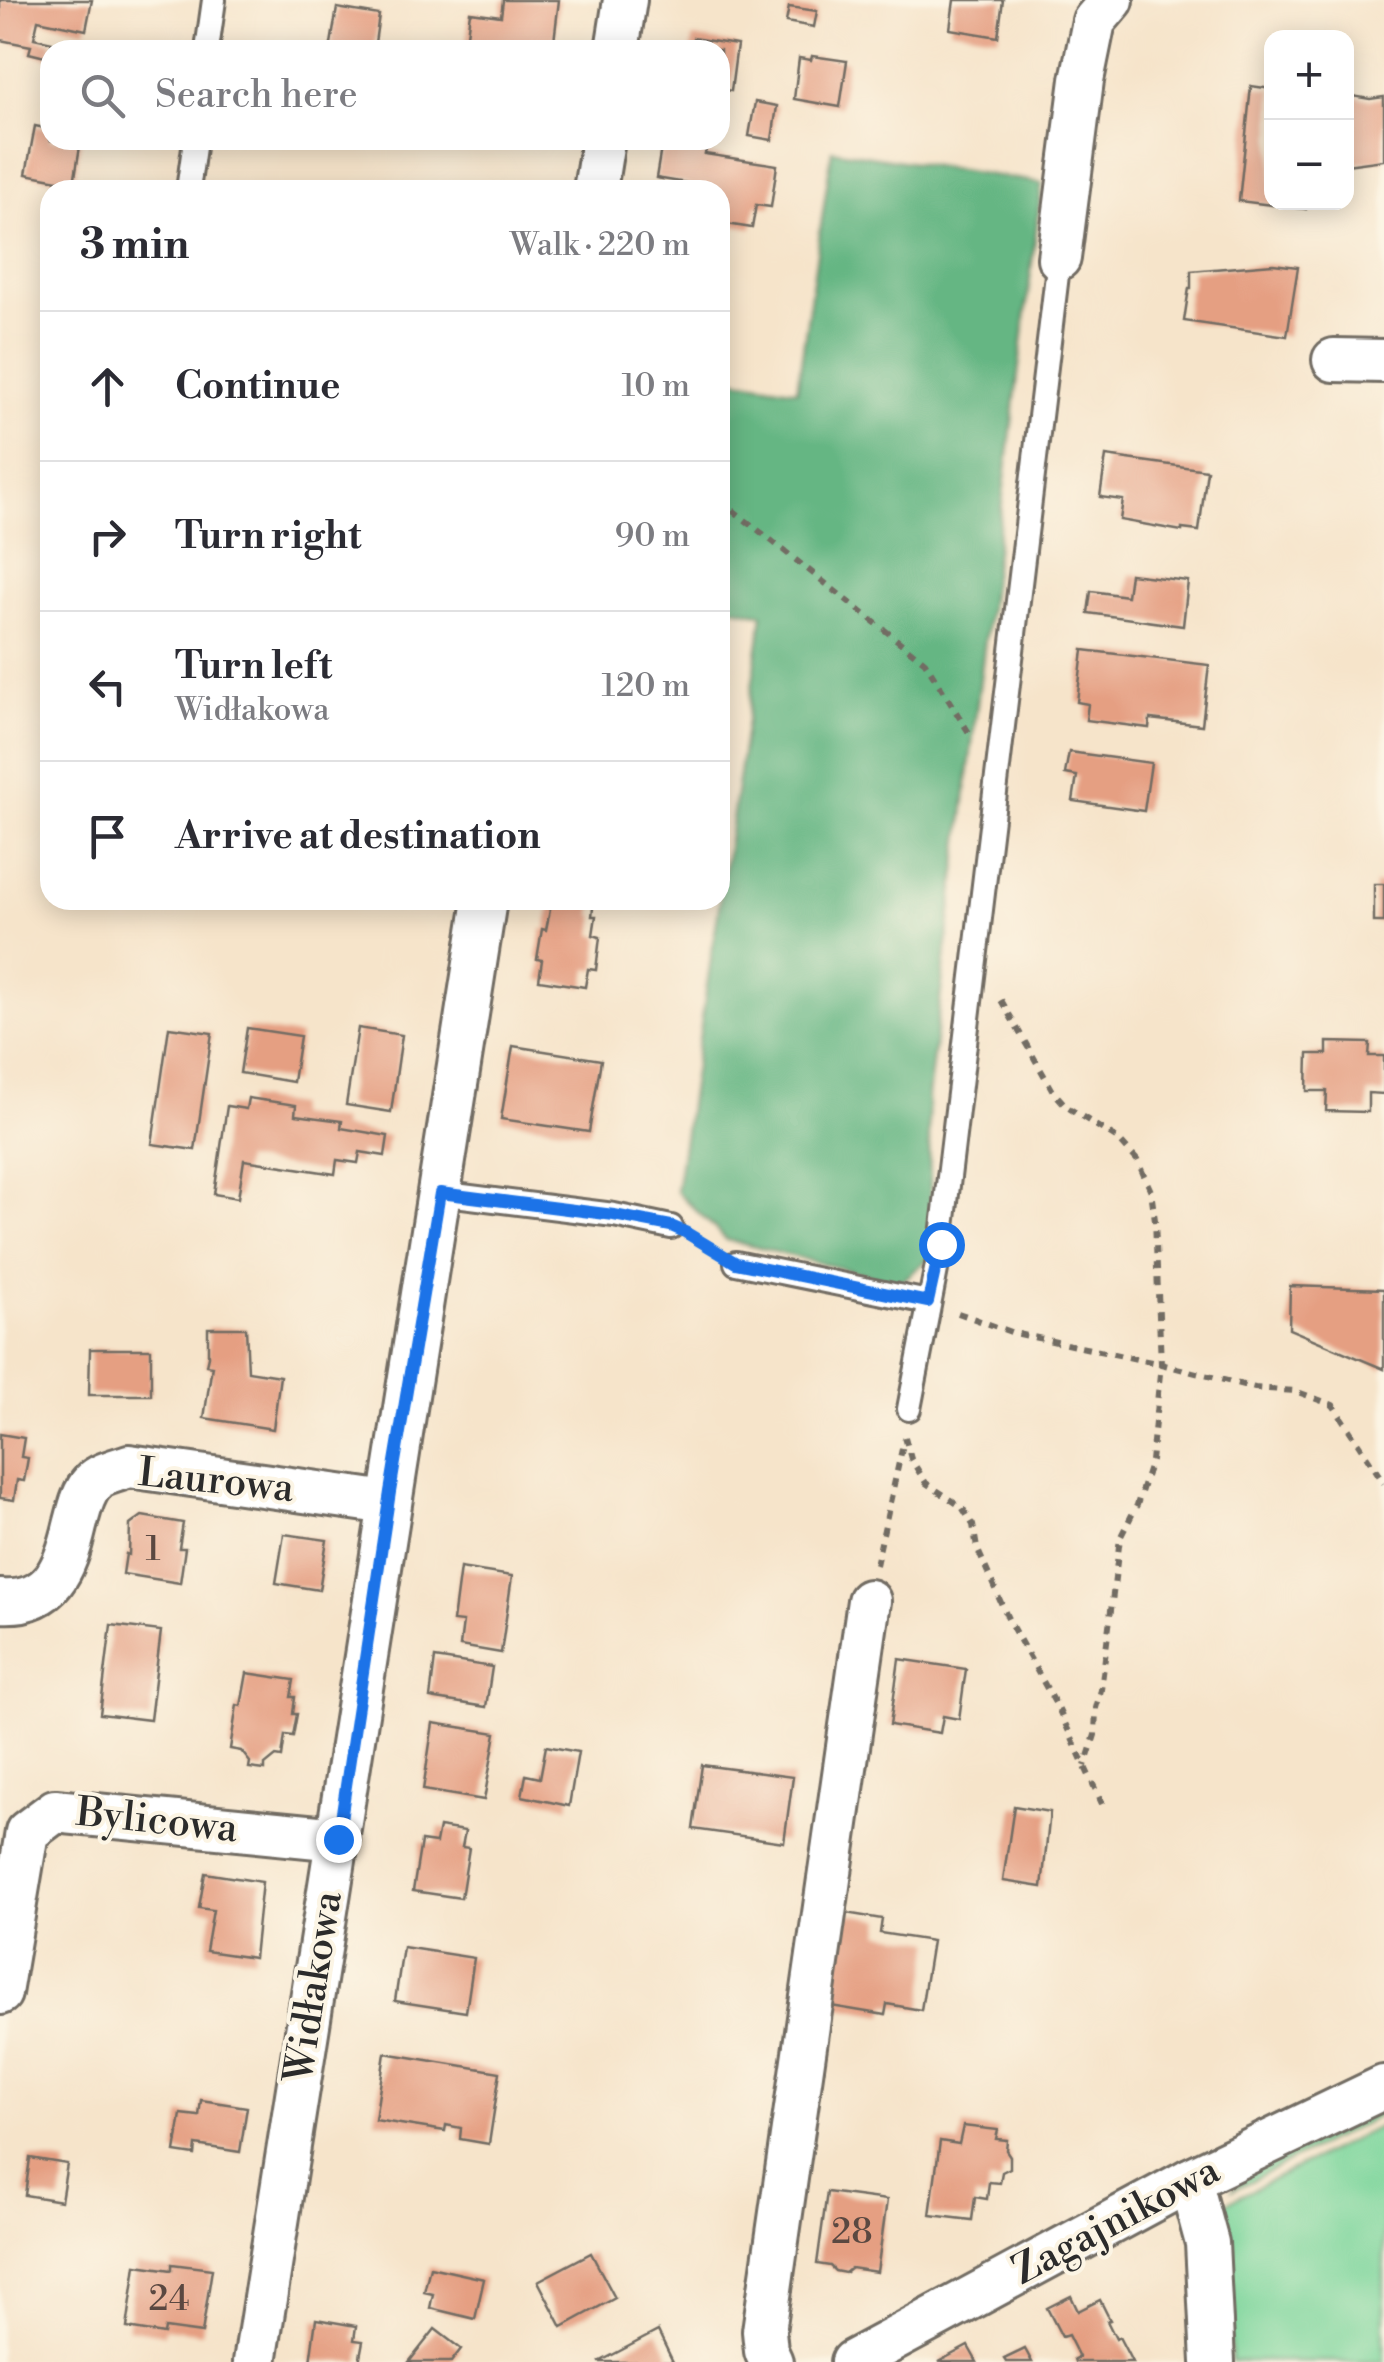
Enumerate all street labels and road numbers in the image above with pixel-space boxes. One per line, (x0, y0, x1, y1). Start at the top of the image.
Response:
street label: Laurowa (136, 1448, 297, 1514)
street label: Bylicowa (73, 1788, 241, 1855)
street label: Widłakowa (274, 1887, 354, 2088)
street label: Zagajnikowa (1004, 2145, 1229, 2297)

